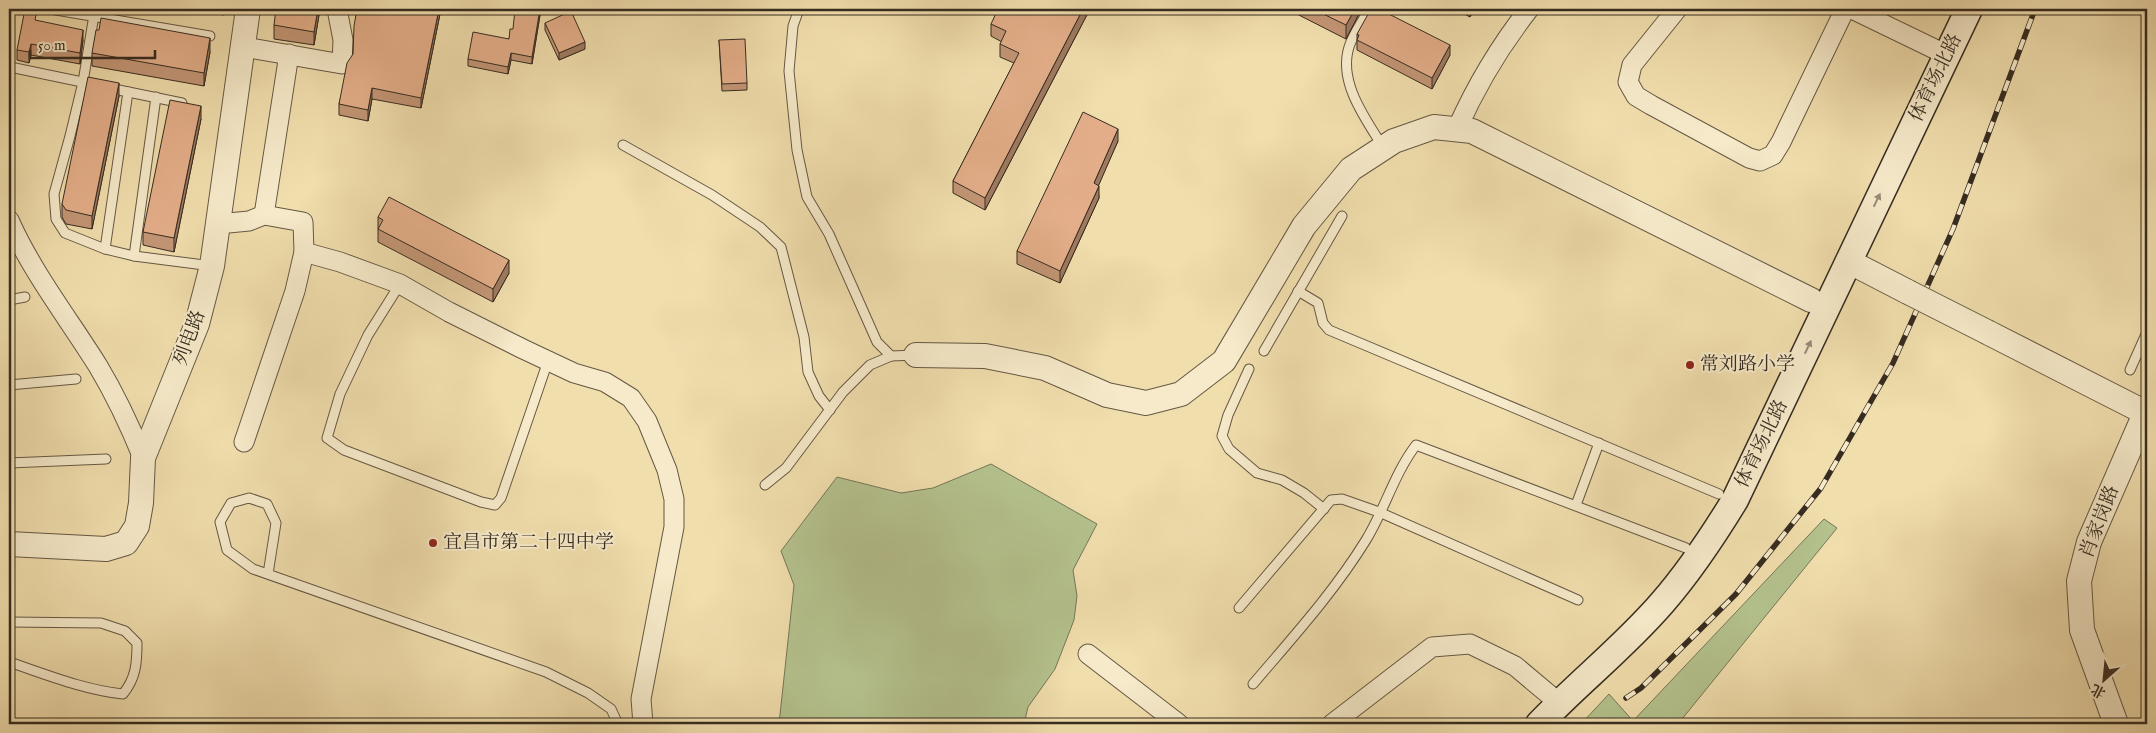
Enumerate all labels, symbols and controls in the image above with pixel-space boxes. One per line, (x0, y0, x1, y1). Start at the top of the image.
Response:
scale bar (30, 28, 155, 60)
street label: 体育场北路 (1904, 30, 1968, 126)
text: 50 m (38, 36, 66, 55)
one-way arrow (1873, 193, 1881, 207)
street label: 列电路 (169, 307, 211, 369)
one-way arrow (1805, 340, 1813, 354)
place label: 常刘路小学 (1700, 353, 1795, 377)
marker: 常刘路小学 (1684, 359, 1696, 371)
street label: 体育场北路 (1730, 396, 1794, 492)
street label: 肖家岗路 (2075, 482, 2125, 562)
place label: 宜昌市第二十四中学 (443, 531, 614, 555)
marker: 宜昌市第二十四中学 (427, 537, 439, 549)
north arrow (2078, 656, 2128, 706)
text: 北 (2088, 679, 2109, 702)

